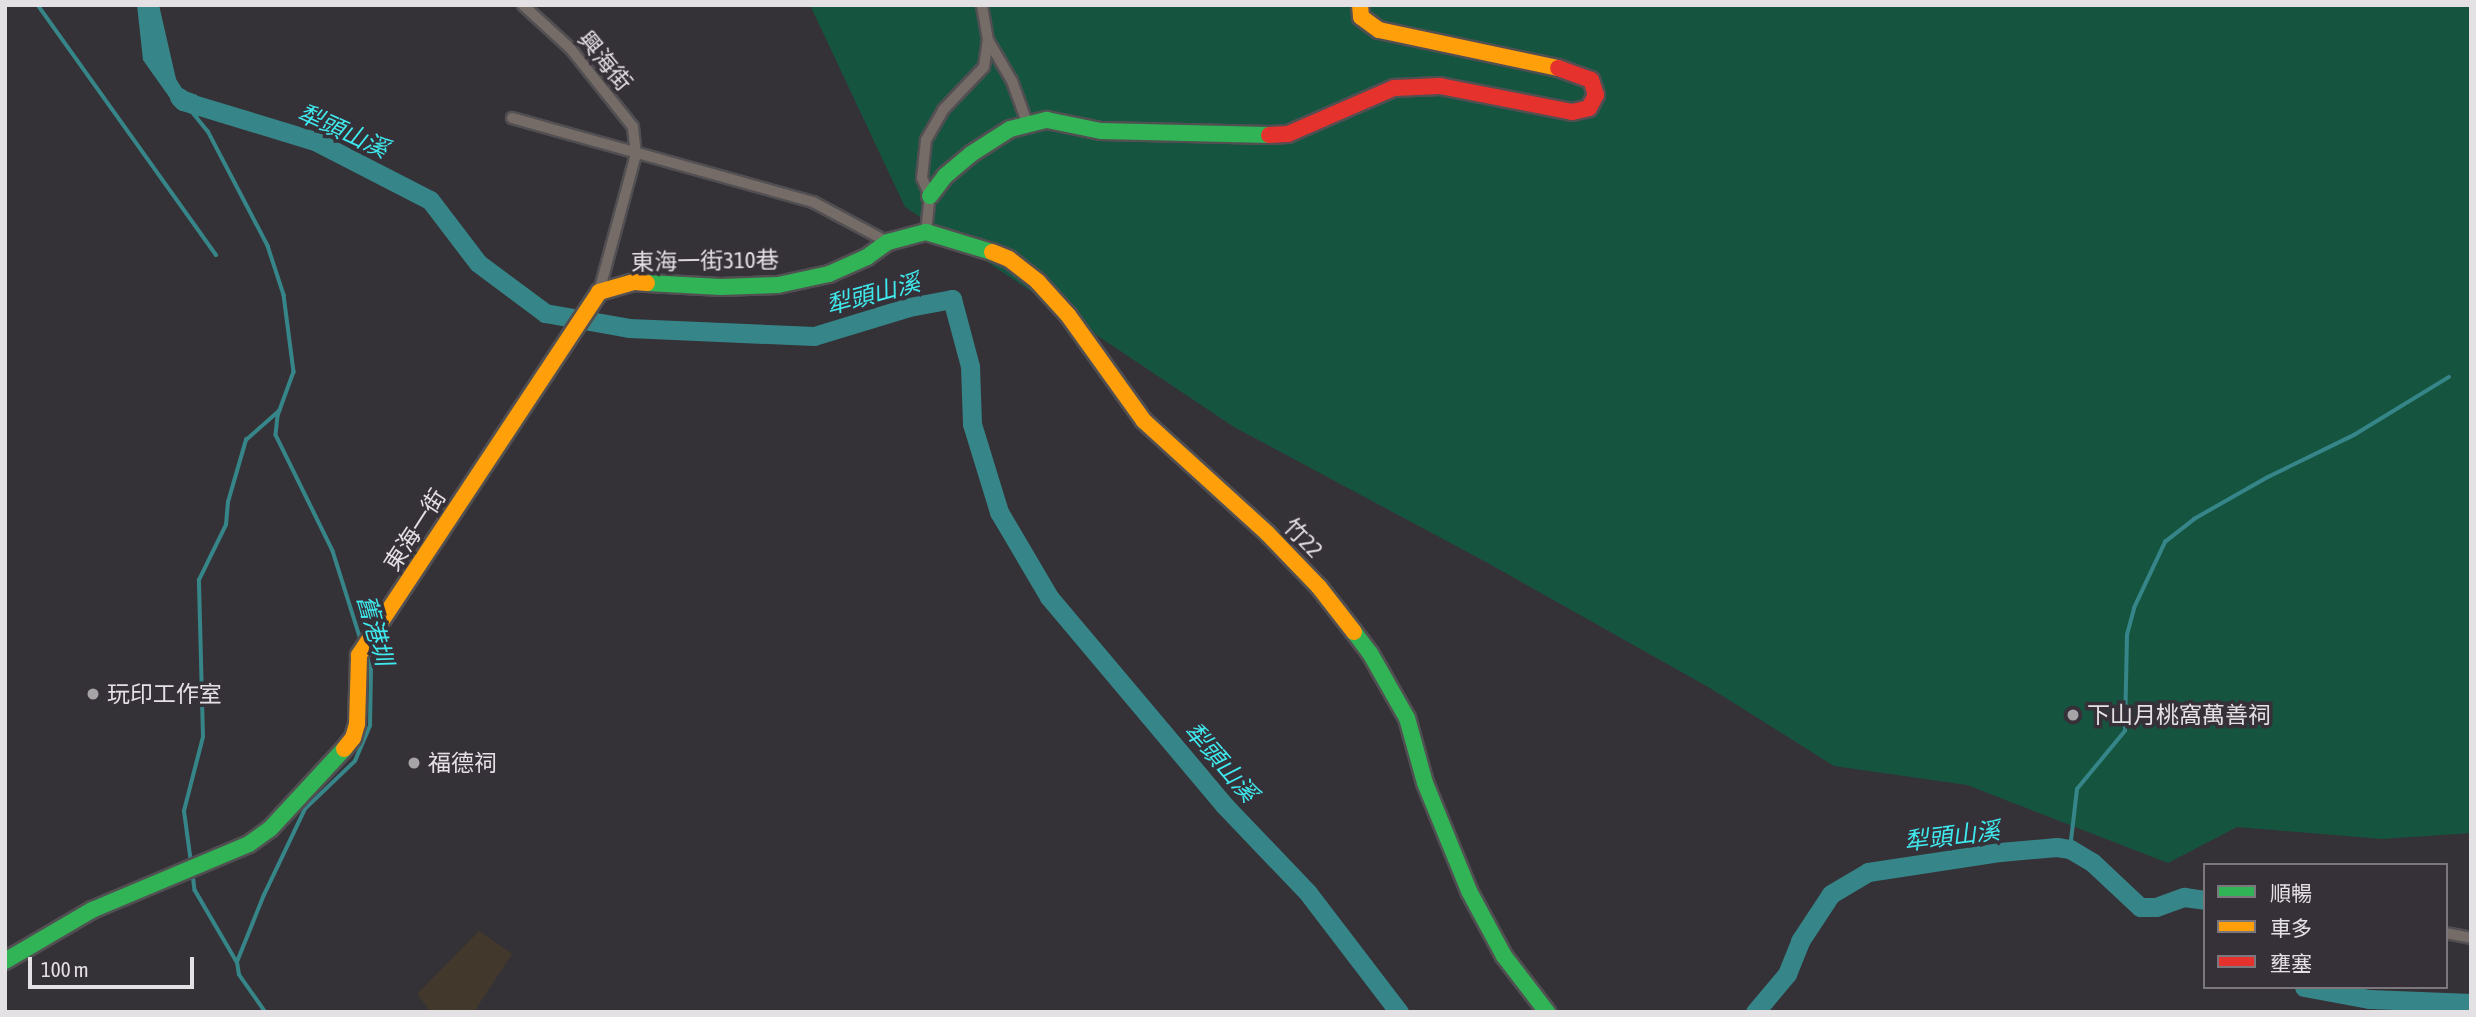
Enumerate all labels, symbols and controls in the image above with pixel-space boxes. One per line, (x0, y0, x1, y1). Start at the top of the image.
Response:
street label: 興海街 (572, 26, 638, 96)
water label: 犁頭山溪 (293, 98, 393, 164)
street label: 東海一街310巷 (631, 246, 779, 276)
water label: 犁頭山溪 (823, 268, 923, 320)
street label: 東海一街 (378, 484, 452, 576)
street label: 竹22 (1278, 512, 1328, 564)
water label: 舊港圳 (351, 591, 399, 669)
place label: 玩印工作室 (107, 680, 222, 708)
marker: 玩印工作室 (85, 686, 101, 702)
place label: 下山月桃窩萬善祠 (2087, 701, 2271, 729)
marker: 下山月桃窩萬善祠 (2065, 707, 2081, 723)
water label: 犁頭山溪 (1179, 716, 1263, 808)
place label: 福德祠 (428, 749, 497, 777)
marker: 福德祠 (406, 755, 422, 771)
water label: 犁頭山溪 (1903, 816, 2001, 856)
legend (2203, 863, 2448, 989)
text: 順暢 (2270, 881, 2312, 905)
text: 車多 (2270, 916, 2312, 940)
scale bar (32, 944, 198, 988)
text: 壅塞 (2270, 951, 2312, 975)
text: 100 m (41, 957, 89, 981)

